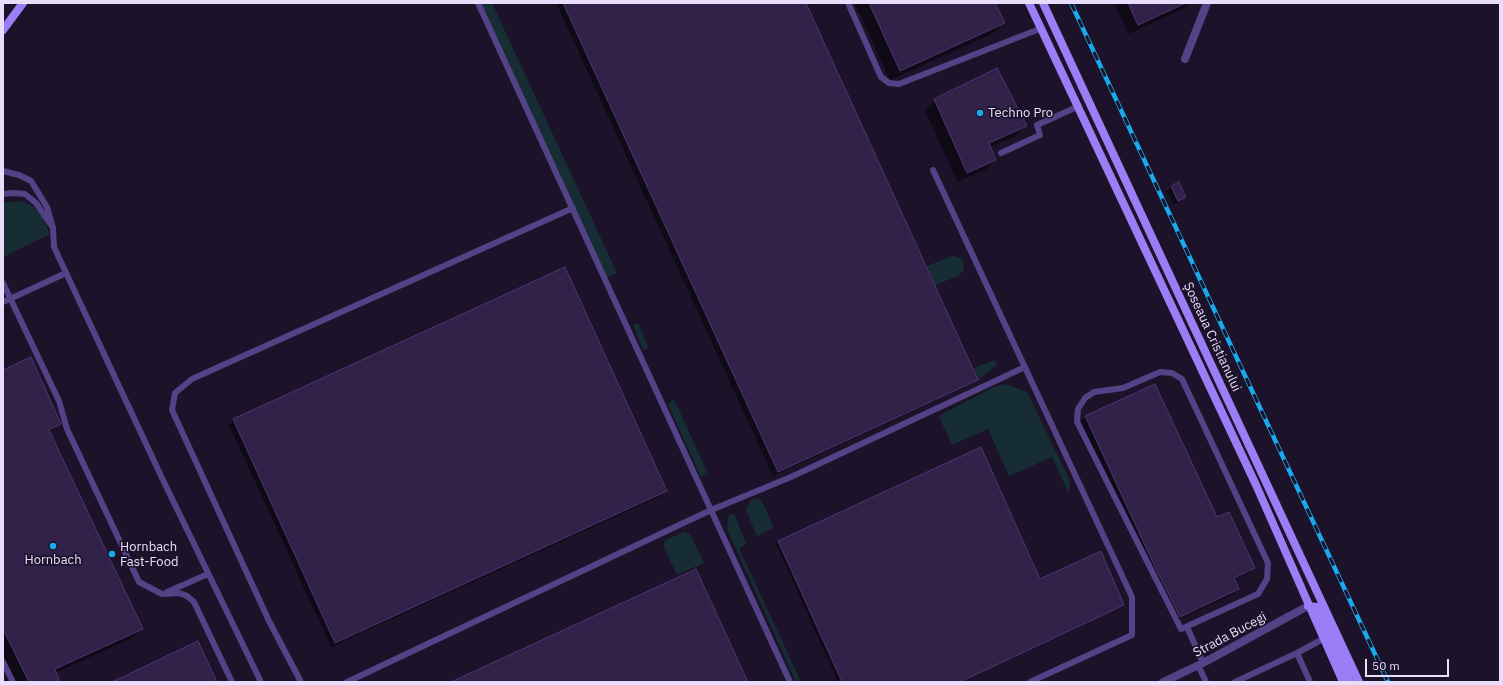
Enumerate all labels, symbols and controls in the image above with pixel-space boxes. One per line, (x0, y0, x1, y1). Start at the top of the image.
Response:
place label: Techno Pro (988, 105, 1053, 121)
marker: Techno Pro (975, 108, 985, 118)
street label: Șoseaua Cristianului (1180, 280, 1244, 394)
place label: Hornbach Fast-Food (120, 539, 178, 570)
marker: Hornbach (48, 541, 58, 551)
marker: Hornbach Fast-Food (107, 549, 117, 559)
place label: Hornbach (24, 552, 82, 568)
street label: Strada Bucegi (1191, 609, 1269, 661)
scale bar (1367, 651, 1451, 677)
text: 50 m (1372, 658, 1400, 673)

